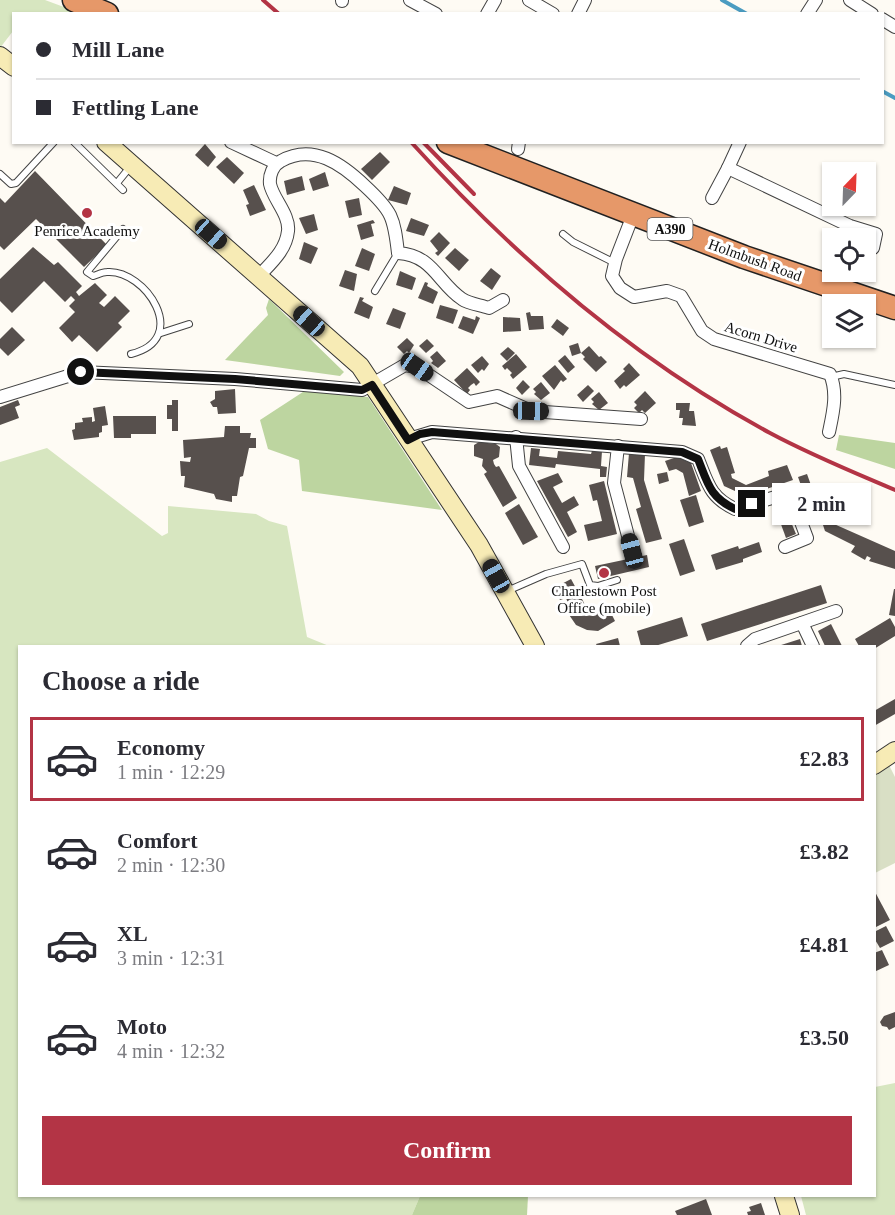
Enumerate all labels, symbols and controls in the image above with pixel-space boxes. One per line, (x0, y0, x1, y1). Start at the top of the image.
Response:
text: Mill Lane (72, 37, 164, 62)
text: Fettling Lane (72, 95, 199, 120)
north arrow (822, 162, 876, 216)
map controls (822, 162, 876, 348)
marker: Penrice Academy (80, 206, 94, 220)
car (192, 215, 230, 253)
road number: A390 (648, 218, 692, 240)
place label: Penrice Academy (34, 223, 140, 239)
button: locate (822, 228, 876, 282)
street label: Holmbush Road (706, 236, 804, 284)
button: layers (822, 294, 876, 348)
car (290, 302, 328, 340)
street label: Acorn Drive (723, 318, 800, 356)
car (397, 349, 437, 385)
route start (67, 358, 94, 385)
car (513, 402, 549, 420)
callout: 2 min (773, 483, 872, 525)
route end (738, 490, 765, 517)
text: 2 min (797, 493, 846, 515)
car (619, 531, 645, 571)
car (479, 556, 513, 596)
marker: Charlestown Post Office (mobile) (597, 566, 611, 580)
place label: Charlestown Post Office (mobile) (551, 583, 658, 617)
text: Choose a ride (42, 666, 200, 696)
icon: car (45, 732, 99, 786)
text: Economy (117, 735, 205, 760)
text: £2.83 (800, 746, 849, 771)
text: 1 min · 12:29 (117, 761, 225, 783)
icon: car (45, 825, 99, 879)
text: Comfort (117, 828, 198, 853)
text: £3.82 (800, 839, 849, 864)
text: 2 min · 12:30 (117, 854, 225, 876)
icon: car (45, 918, 99, 972)
text: XL (117, 921, 148, 946)
text: £4.81 (800, 932, 849, 957)
text: 3 min · 12:31 (117, 947, 225, 969)
icon: car (45, 1011, 99, 1065)
text: Moto (117, 1014, 167, 1039)
text: £3.50 (800, 1025, 849, 1050)
text: 4 min · 12:32 (117, 1040, 225, 1062)
button: Confirm (42, 1116, 852, 1185)

